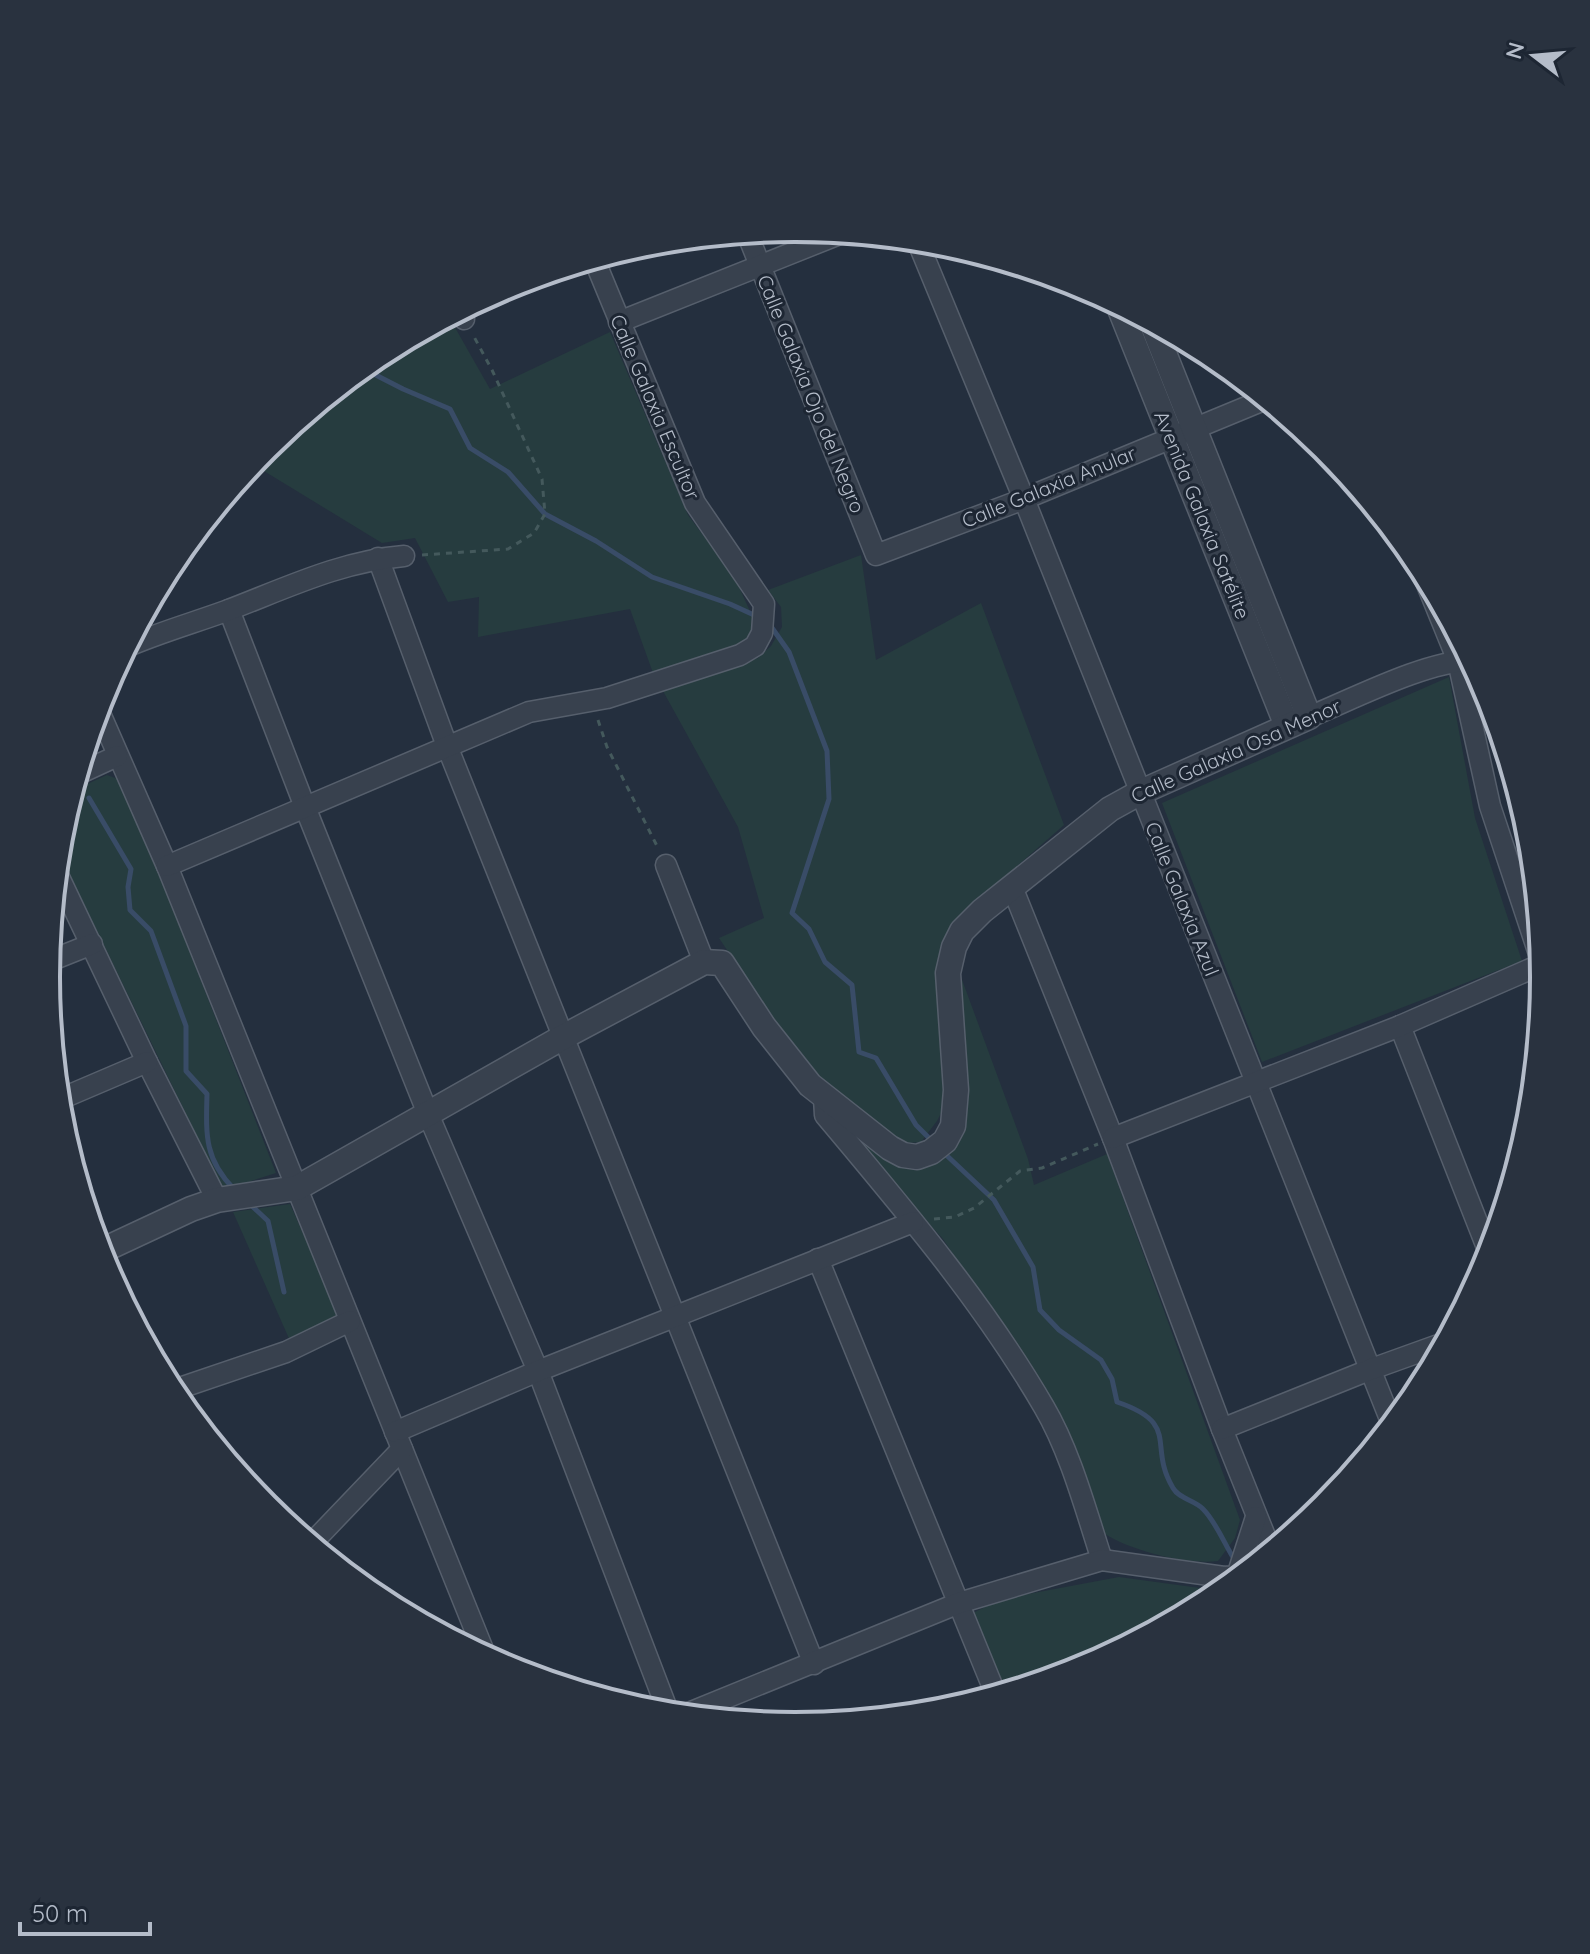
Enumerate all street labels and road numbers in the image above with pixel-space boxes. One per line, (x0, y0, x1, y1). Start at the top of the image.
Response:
street label: Calle Galaxia Ojo del Negro (752, 271, 871, 517)
street label: Calle Galaxia Escultor (605, 310, 706, 504)
street label: Avenida Galaxia Satélite (1149, 407, 1256, 623)
street label: Calle Galaxia Anular (958, 440, 1140, 533)
street label: Calle Galaxia Osa Menor (1127, 693, 1345, 808)
street label: Calle Galaxia Azul (1140, 818, 1225, 980)

